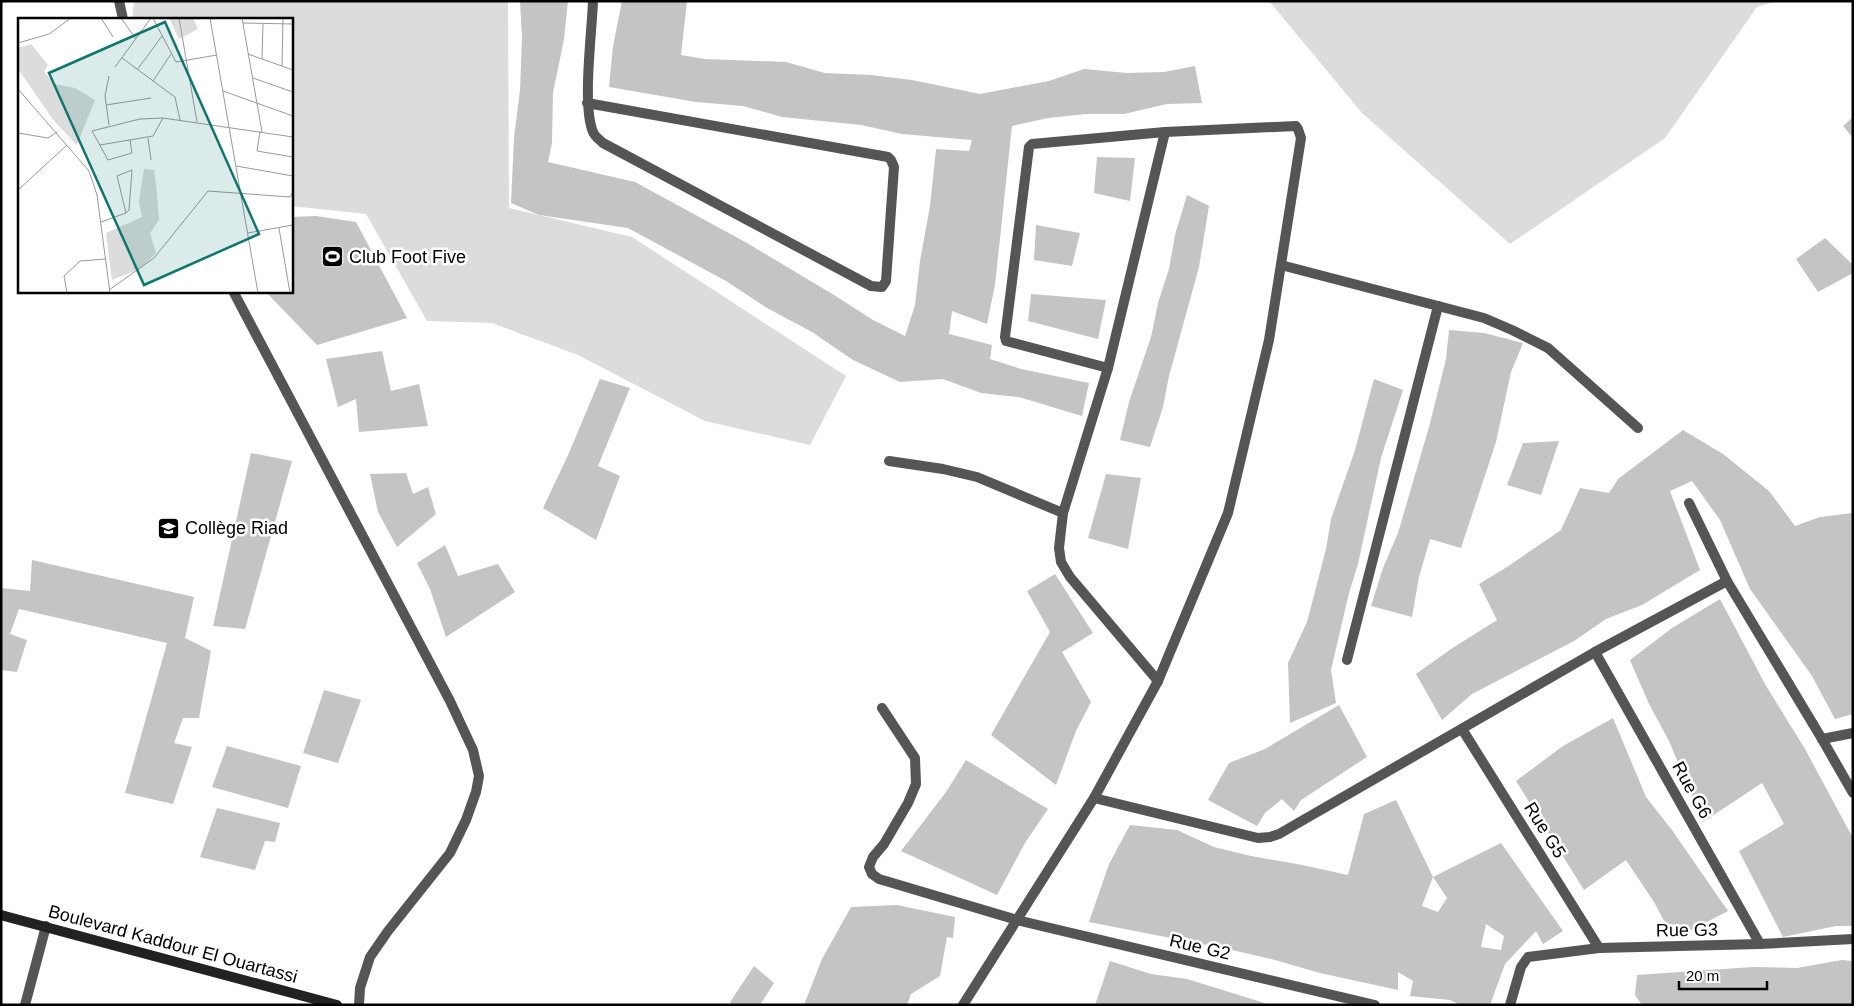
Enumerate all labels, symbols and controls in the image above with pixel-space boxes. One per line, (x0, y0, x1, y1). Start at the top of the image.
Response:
inset map (18, 18, 292, 292)
sports icon: Club Foot Five (321, 245, 345, 269)
place label: Club Foot Five (349, 247, 466, 267)
school or university icon: Collège Riad (157, 516, 181, 540)
place label: Collège Riad (185, 518, 288, 538)
street label: Rue G6 (1668, 758, 1716, 822)
street label: Rue G5 (1520, 798, 1570, 862)
street label: Boulevard Kaddour El Ouartassi (46, 901, 300, 987)
street label: Rue G3 (1656, 919, 1718, 941)
street label: Rue G2 (1168, 930, 1232, 964)
scale bar (1679, 958, 1766, 990)
text: 20 m (1686, 967, 1719, 984)

